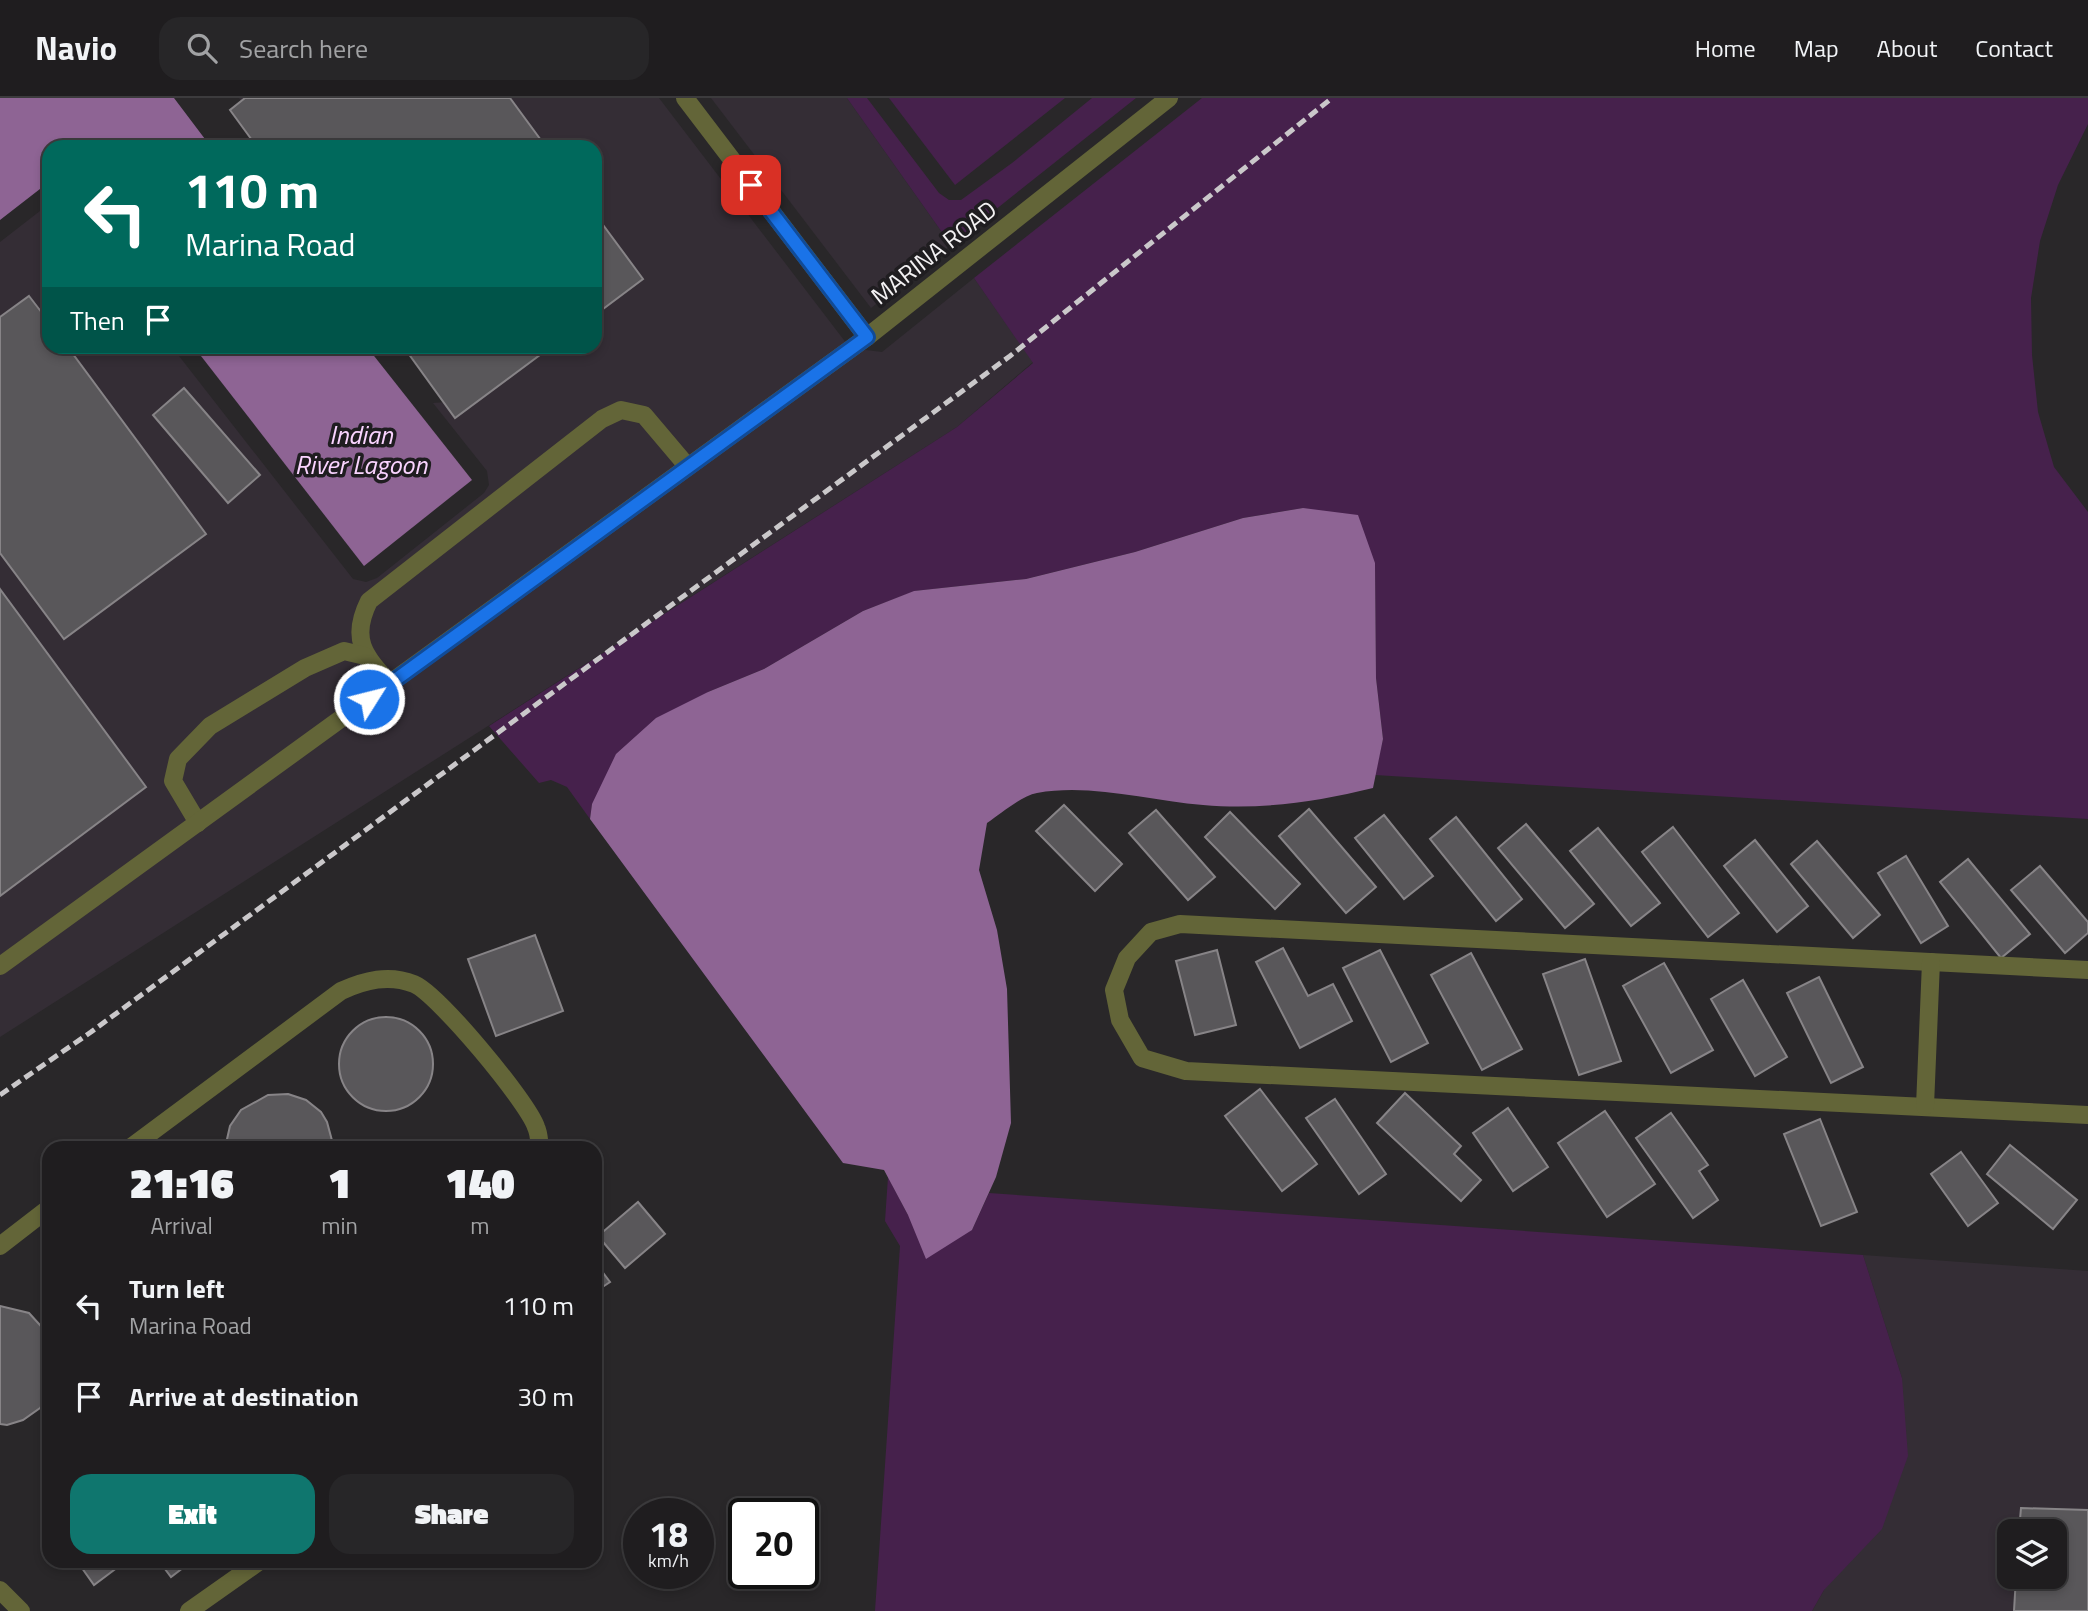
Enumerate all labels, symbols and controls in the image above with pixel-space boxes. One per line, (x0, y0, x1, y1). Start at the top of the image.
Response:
search box (159, 17, 649, 80)
text: Navio (35, 23, 117, 73)
icon: search (183, 29, 221, 67)
text: Search here (239, 29, 368, 68)
text: Home (1695, 30, 1756, 66)
text: Map (1794, 30, 1839, 66)
text: About (1877, 30, 1937, 66)
text: Contact (1975, 30, 2053, 66)
text: 110 m (185, 152, 319, 227)
pin (721, 155, 781, 215)
icon: arrive (732, 166, 770, 204)
icon: left (70, 168, 161, 259)
street label: MARINA ROAD (863, 192, 1004, 313)
text: Marina Road (185, 220, 356, 268)
text: Then (70, 301, 125, 340)
icon: arrive (139, 301, 177, 339)
water label: Indian River Lagoon (295, 415, 428, 484)
position arrow (332, 662, 406, 736)
text: 21:16 (129, 1150, 234, 1214)
text: 1 (328, 1150, 351, 1214)
text: 140 (445, 1150, 515, 1214)
text: Arrival (150, 1208, 213, 1243)
text: min (321, 1208, 358, 1243)
text: m (470, 1208, 490, 1243)
text: Turn left (129, 1269, 224, 1308)
text: 110 m (503, 1286, 574, 1325)
icon: left (70, 1287, 108, 1325)
text: Marina Road (129, 1308, 252, 1343)
text: Arrive at destination (129, 1377, 359, 1416)
text: 30 m (517, 1377, 574, 1416)
icon: arrive (70, 1378, 108, 1416)
button: Exit (70, 1474, 315, 1554)
button: Share (329, 1474, 574, 1554)
speed limit sign: 20 (728, 1498, 819, 1589)
text: 18 (649, 1507, 688, 1561)
map controls (1997, 1519, 2067, 1589)
button: layers (1997, 1519, 2067, 1589)
text: km/h (648, 1547, 689, 1574)

